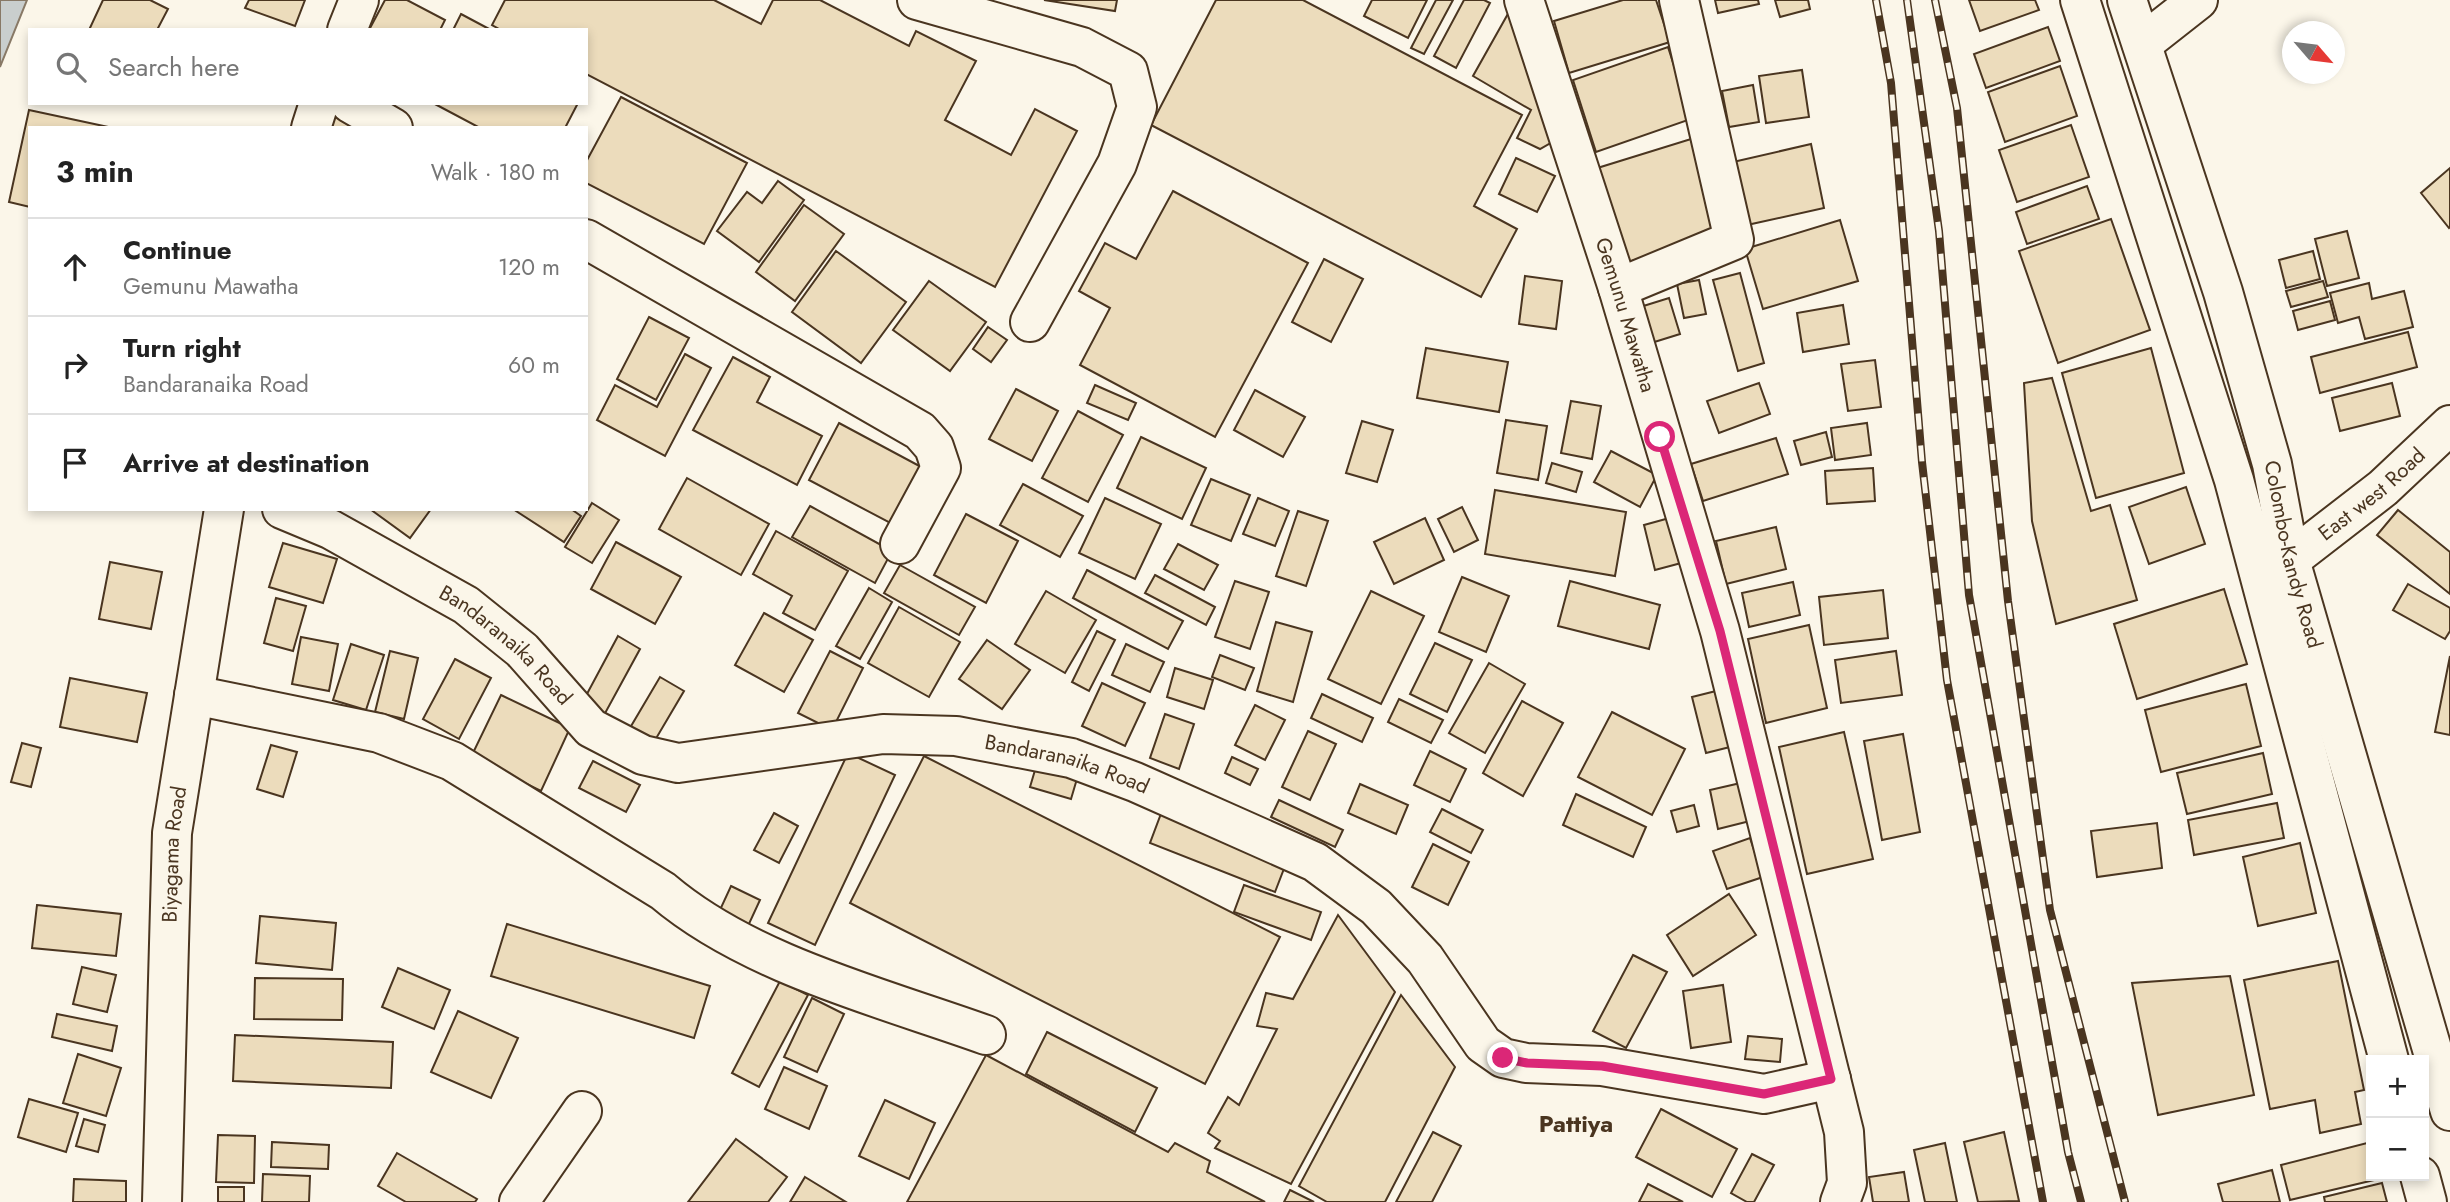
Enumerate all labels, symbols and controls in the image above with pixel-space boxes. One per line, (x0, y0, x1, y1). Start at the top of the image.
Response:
north arrow (2282, 21, 2345, 84)
search box (28, 28, 588, 105)
icon: search (52, 48, 90, 86)
text: Search here (108, 48, 240, 86)
text: 3 min (56, 150, 134, 193)
text: Walk · 180 m (431, 155, 560, 189)
text: Continue (123, 231, 232, 269)
street label: Gemunu Mawatha (1588, 234, 1663, 396)
icon: ahead (56, 248, 94, 286)
text: 120 m (498, 250, 560, 284)
text: Gemunu Mawatha (123, 269, 299, 303)
text: Turn right (123, 329, 241, 367)
icon: right (56, 346, 94, 384)
text: 60 m (508, 348, 560, 382)
text: Bandaranaika Road (123, 367, 309, 401)
route start (1644, 421, 1675, 452)
street label: East west Road (2312, 441, 2432, 548)
icon: arrive (56, 444, 94, 482)
text: Arrive at destination (123, 444, 370, 482)
street label: Colombo-Kandy Road (2257, 458, 2330, 652)
street label: Bandaranaika Road (434, 578, 579, 712)
street label: Bandaranaika Road (982, 727, 1154, 801)
street label: Biyagama Road (155, 784, 194, 923)
route end (1487, 1042, 1518, 1073)
map controls (2366, 1055, 2429, 1181)
button: + (2366, 1055, 2429, 1118)
district label: Pattiya (1539, 1106, 1613, 1141)
button: − (2366, 1118, 2429, 1181)

